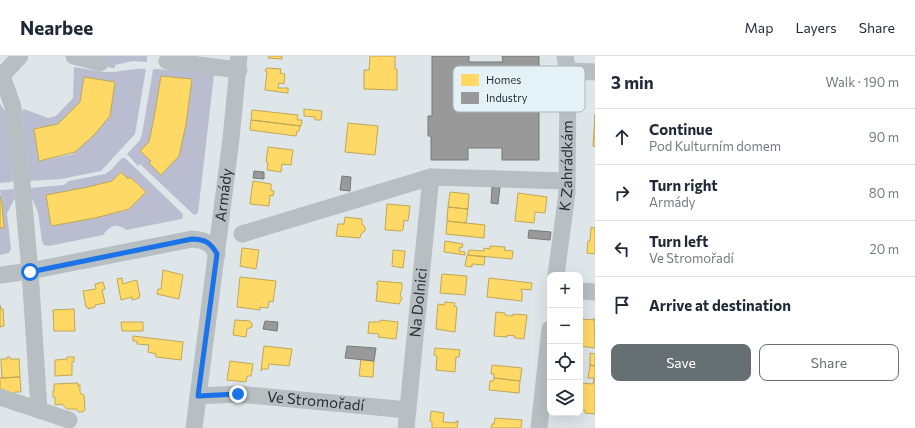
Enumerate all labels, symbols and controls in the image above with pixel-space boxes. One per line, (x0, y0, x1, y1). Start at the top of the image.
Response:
text: Nearbee (20, 16, 93, 39)
text: Map (745, 19, 773, 36)
text: Layers (795, 19, 837, 36)
text: Share (859, 19, 895, 36)
legend (453, 66, 585, 112)
text: 3 min (611, 72, 654, 93)
text: Homes (486, 73, 521, 86)
text: Walk · 190 m (825, 74, 899, 90)
text: Industry (486, 91, 528, 104)
street label: K Zahrádkám (555, 120, 576, 212)
text: Continue (649, 120, 713, 138)
icon: ahead (611, 126, 633, 148)
text: 90 m (869, 129, 899, 145)
text: Pod Kulturním domem (649, 138, 781, 154)
street label: Armády (211, 167, 235, 223)
text: Turn right (649, 176, 718, 194)
icon: right (611, 182, 633, 204)
text: 80 m (869, 185, 899, 201)
text: Armády (649, 194, 695, 210)
text: Turn left (649, 232, 708, 250)
icon: left (611, 238, 633, 260)
text: 20 m (870, 241, 899, 257)
text: Ve Stromořadí (649, 250, 734, 266)
route start (21, 263, 39, 281)
street label: Na Dolnici (405, 267, 430, 338)
map controls (547, 272, 583, 416)
button: + (547, 272, 583, 308)
icon: arrive (611, 294, 633, 316)
text: Arrive at destination (649, 296, 791, 314)
button: − (547, 308, 583, 344)
button: locate (547, 344, 583, 380)
button: Save (611, 344, 751, 381)
button: Share (759, 344, 899, 381)
button: layers (547, 380, 583, 416)
route end (229, 385, 247, 403)
street label: Ve Stromořadí (266, 387, 366, 414)

